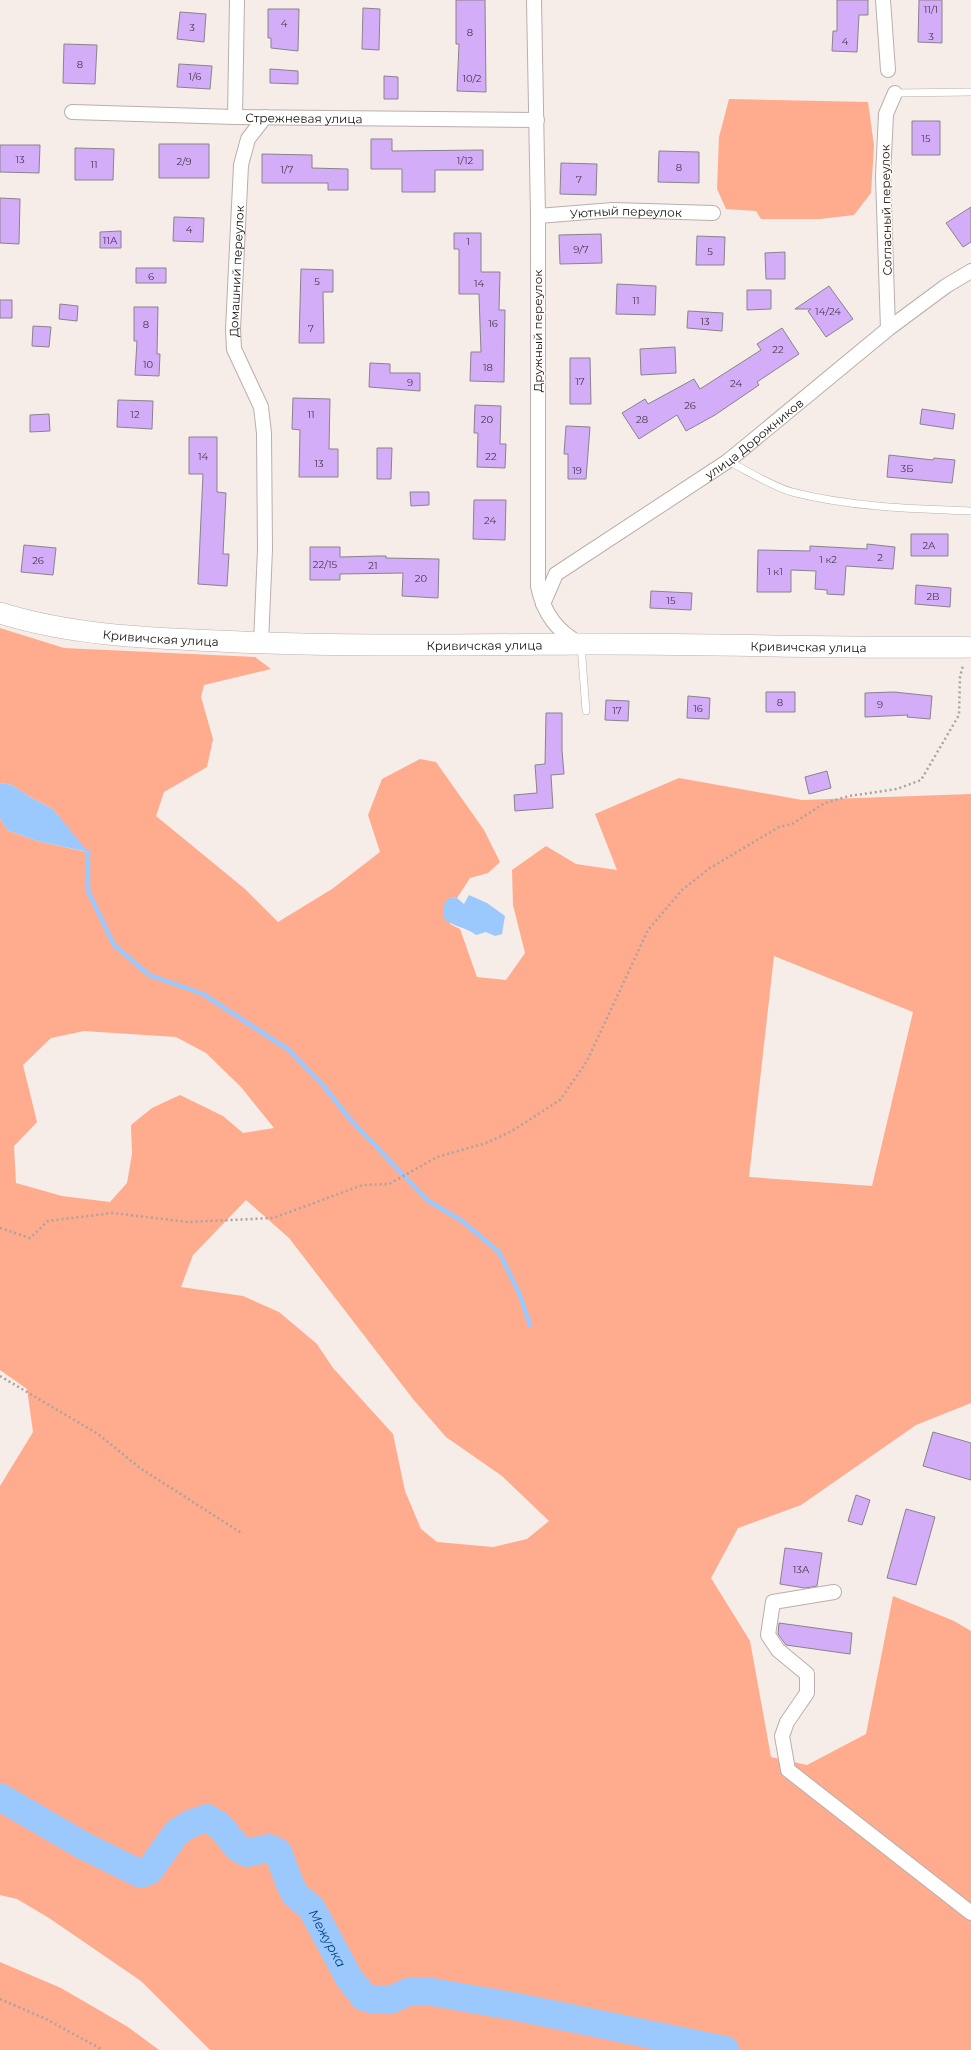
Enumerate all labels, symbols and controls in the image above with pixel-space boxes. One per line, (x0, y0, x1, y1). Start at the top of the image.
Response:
house number: 11/1 (924, 3, 938, 16)
house number: 4 (281, 17, 288, 30)
house number: 3 (189, 21, 195, 34)
house number: 8 (467, 26, 473, 39)
house number: 3 (928, 30, 934, 43)
house number: 4 (842, 35, 849, 48)
house number: 8 (77, 58, 83, 71)
house number: 1/6 (189, 70, 201, 83)
house number: 10/2 (462, 72, 482, 85)
street label: Стрежневая улица (245, 110, 363, 126)
house number: 15 (921, 132, 931, 145)
street label: Согласный переулок (877, 144, 895, 276)
house number: 13 (15, 153, 25, 166)
house number: 1/12 (457, 154, 474, 167)
house number: 2/9 (176, 155, 192, 168)
house number: 11 (90, 158, 98, 171)
house number: 8 (676, 161, 682, 174)
house number: 1/7 (281, 163, 294, 176)
house number: 7 (576, 173, 582, 186)
street label: Уютный переулок (569, 202, 682, 221)
street label: Домашний переулок (225, 205, 247, 338)
house number: 4 (186, 223, 193, 236)
house number: 11А (103, 234, 118, 247)
house number: 1 (466, 235, 470, 248)
house number: 9/7 (573, 243, 589, 256)
house number: 5 (707, 245, 713, 258)
house number: 6 (148, 270, 154, 283)
street label: Дружный переулок (530, 270, 545, 392)
house number: 5 (314, 275, 320, 288)
house number: 14 (474, 277, 484, 290)
house number: 11 (632, 294, 640, 307)
house number: 14/24 (815, 305, 841, 318)
house number: 13 (700, 315, 710, 328)
house number: 16 (488, 317, 498, 330)
house number: 8 (143, 318, 149, 331)
house number: 7 (308, 322, 314, 335)
house number: 22 (772, 343, 784, 356)
house number: 10 (143, 358, 153, 371)
house number: 18 (483, 361, 493, 374)
house number: 17 (575, 375, 585, 388)
house number: 9 (407, 376, 413, 389)
house number: 24 (730, 377, 742, 390)
street label: улица Дорожников (701, 395, 806, 482)
house number: 26 (684, 399, 696, 412)
house number: 12 (130, 408, 140, 421)
house number: 11 (307, 408, 315, 421)
house number: 20 (481, 413, 494, 426)
house number: 28 (636, 413, 648, 426)
house number: 14 (198, 450, 208, 463)
house number: 22 (485, 450, 497, 463)
house number: 13 (314, 457, 324, 470)
house number: 3Б (901, 462, 913, 475)
house number: 19 (572, 464, 582, 477)
house number: 24 (484, 514, 496, 527)
house number: 2А (922, 539, 936, 552)
house number: 2 (877, 551, 883, 564)
house number: 1 к2 (819, 553, 837, 566)
house number: 26 (32, 554, 44, 567)
house number: 22/15 (313, 558, 338, 571)
house number: 21 (368, 559, 378, 572)
house number: 1 к1 (767, 565, 783, 578)
house number: 20 (415, 572, 428, 585)
house number: 2В (926, 590, 940, 603)
house number: 15 (666, 594, 676, 607)
street label: Кривичская улица (102, 626, 219, 649)
street label: Кривичская улица (426, 637, 543, 653)
street label: Кривичская улица (750, 638, 867, 655)
house number: 8 (777, 696, 783, 709)
house number: 9 (877, 698, 883, 711)
house number: 16 (693, 702, 703, 715)
house number: 17 (612, 704, 622, 717)
house number: 13А (793, 1563, 810, 1576)
water label: Межурка (306, 1906, 350, 1970)

